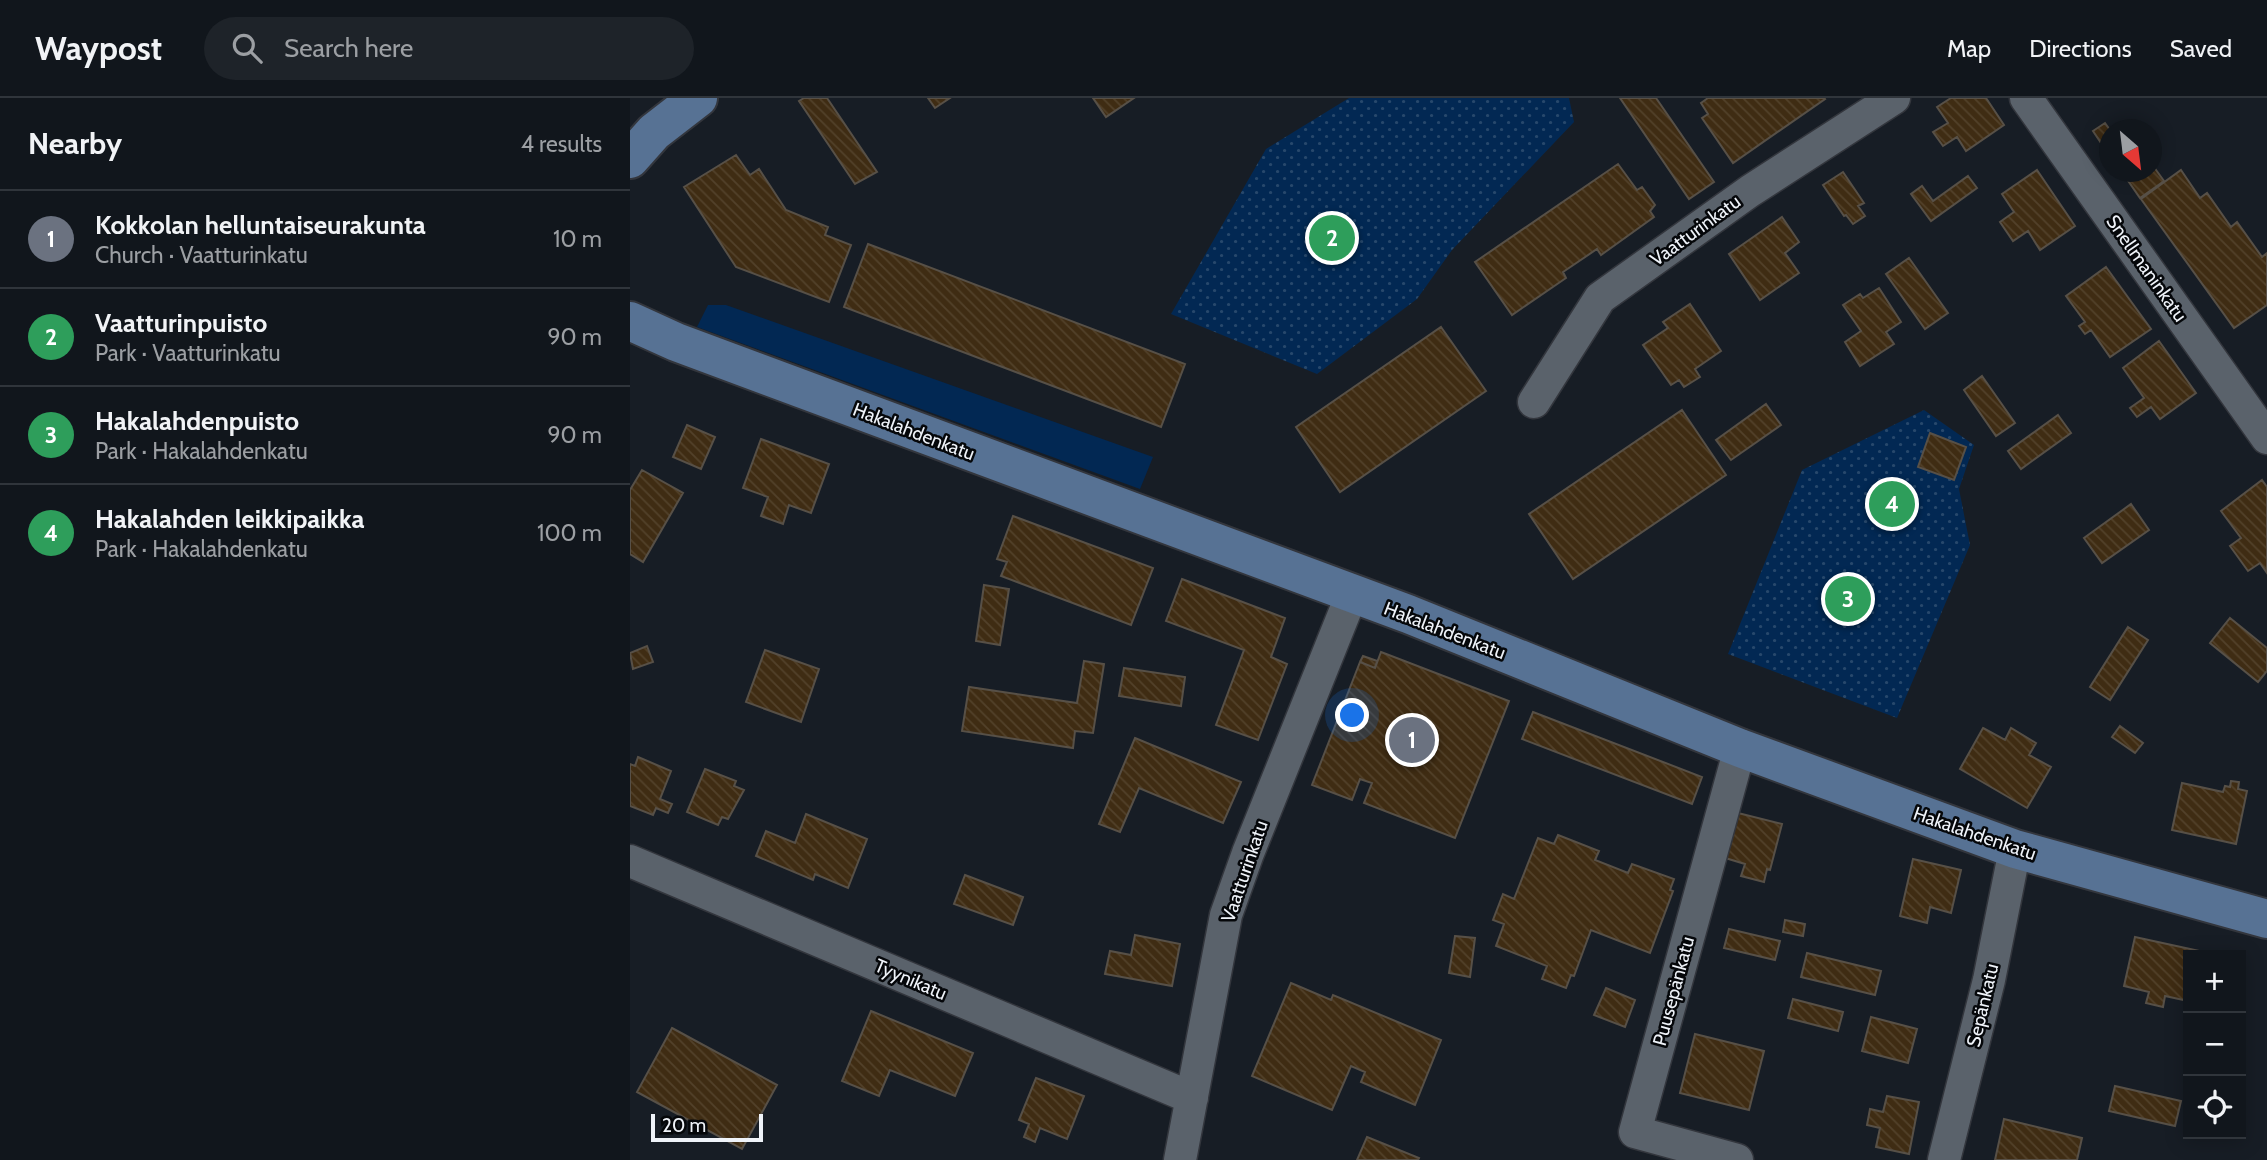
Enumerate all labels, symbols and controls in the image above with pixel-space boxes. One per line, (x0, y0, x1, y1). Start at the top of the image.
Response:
search box (204, 17, 694, 80)
text: Waypost (35, 28, 162, 68)
icon: search (228, 29, 266, 67)
text: Search here (284, 32, 413, 64)
text: Map (1947, 34, 1991, 63)
text: Directions (2029, 34, 2132, 63)
text: Saved (2170, 34, 2232, 63)
north arrow (2099, 119, 2162, 182)
text: Nearby (28, 125, 122, 162)
text: 4 results (521, 130, 602, 158)
street label: Vaatturinkatu (1646, 190, 1745, 271)
text: Kokkolan helluntaiseurakunta (95, 209, 426, 241)
street label: Snellmaninkatu (2101, 210, 2192, 326)
pin: 2 (1309, 212, 1355, 264)
text: 1 (47, 225, 55, 253)
text: 10 m (553, 225, 602, 253)
text: Church · Vaatturinkatu (95, 241, 308, 269)
text: Vaatturinpuisto (95, 307, 267, 339)
text: 2 (45, 323, 57, 351)
text: 90 m (548, 323, 602, 351)
text: Park · Vaatturinkatu (95, 339, 281, 367)
street label: Hakalahdenkatu (850, 398, 978, 465)
text: Hakalahdenpuisto (95, 405, 299, 437)
text: 3 (45, 421, 57, 449)
text: 90 m (548, 421, 602, 449)
text: Park · Hakalahdenkatu (95, 437, 308, 465)
pin: 4 (1869, 478, 1915, 530)
text: Hakalahden leikkipaikka (95, 503, 365, 535)
text: 4 (44, 519, 58, 547)
text: 100 m (537, 519, 602, 547)
text: Park · Hakalahdenkatu (95, 535, 308, 563)
pin: 3 (1825, 573, 1871, 625)
street label: Hakalahdenkatu (1381, 597, 1509, 664)
your location (1335, 698, 1369, 732)
pin: 1 (1389, 714, 1435, 766)
street label: Hakalahdenkatu (1910, 802, 2039, 865)
street label: Vaatturinkatu (1216, 817, 1273, 925)
street label: Puusepänkatu (1648, 934, 1699, 1048)
map controls (2183, 950, 2246, 1139)
button: + (2183, 950, 2246, 1013)
street label: Tyynikatu (871, 954, 950, 1005)
street label: Sepänkatu (1962, 961, 2003, 1049)
button: − (2183, 1013, 2246, 1076)
button: locate (2183, 1076, 2246, 1139)
scale bar (651, 1111, 763, 1143)
text: 20 m (662, 1114, 706, 1137)

